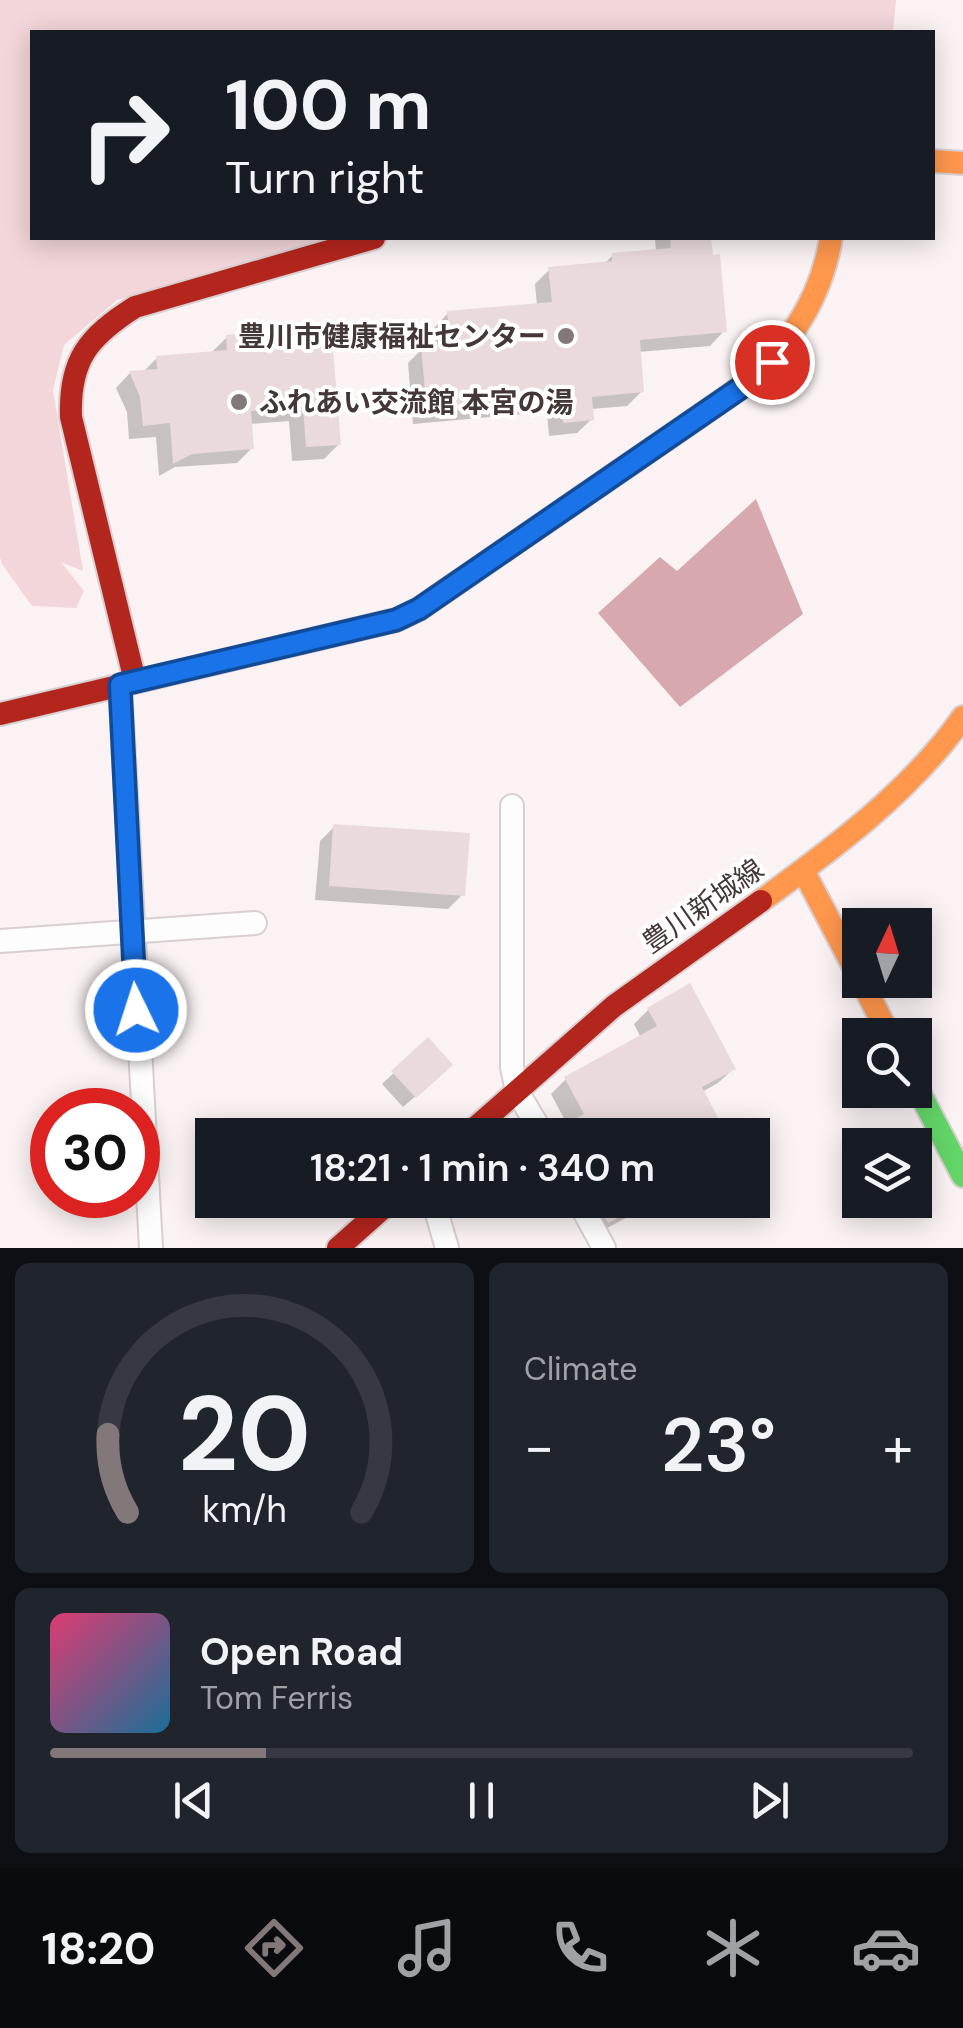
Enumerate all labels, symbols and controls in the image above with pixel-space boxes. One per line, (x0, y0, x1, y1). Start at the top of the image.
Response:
text: 100 m (225, 60, 431, 151)
icon: right (60, 70, 190, 200)
text: Turn right (225, 148, 424, 207)
place label: 豊川市健康福祉センター (238, 318, 546, 355)
pin (730, 320, 815, 405)
marker: 豊川市健康福祉センター (555, 325, 577, 347)
icon: arrive (745, 335, 800, 390)
place label: ふれあい交流館 本宮の湯 (259, 384, 574, 421)
marker: ふれあい交流館 本宮の湯 (228, 391, 250, 413)
street label: 豊川新城線 (635, 851, 771, 961)
north arrow (842, 908, 932, 998)
map controls (842, 908, 932, 1218)
position arrow (84, 958, 188, 1062)
button: search (842, 1018, 932, 1108)
speed limit sign: 30 (30, 1088, 160, 1218)
button: layers (842, 1128, 932, 1218)
text: 18:21 · 1 min · 340 m (310, 1143, 655, 1193)
text: Climate (524, 1348, 638, 1390)
text: 20 (178, 1367, 311, 1502)
text: 23° (661, 1397, 776, 1494)
text: − (524, 1411, 554, 1483)
text: + (883, 1411, 913, 1483)
text: km/h (202, 1487, 287, 1533)
text: Open Road (200, 1627, 403, 1677)
text: Tom Ferris (200, 1677, 353, 1719)
icon: previous (166, 1773, 221, 1828)
icon: pause (454, 1773, 509, 1828)
icon: next (742, 1773, 797, 1828)
icon: directions (239, 1913, 309, 1983)
icon: music (392, 1913, 462, 1983)
icon: phone (545, 1913, 615, 1983)
icon: climate (698, 1913, 768, 1983)
icon: car (851, 1913, 921, 1983)
text: 18:20 (42, 1919, 155, 1978)

